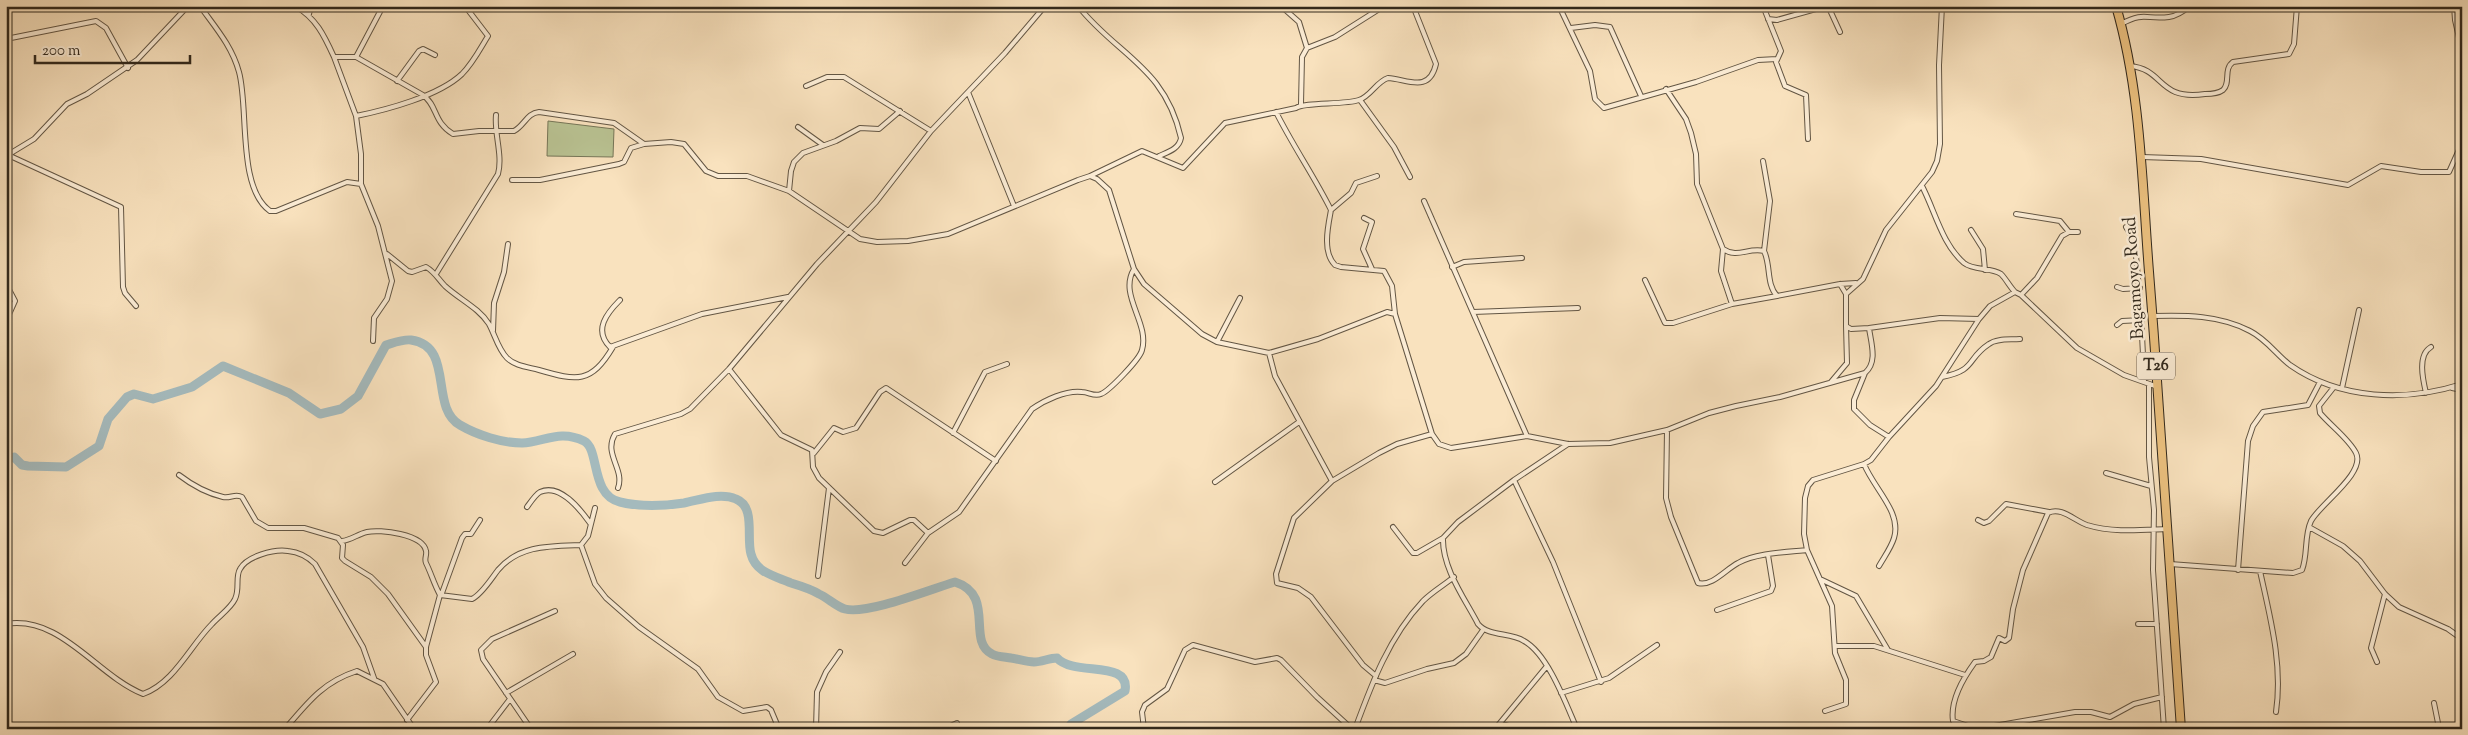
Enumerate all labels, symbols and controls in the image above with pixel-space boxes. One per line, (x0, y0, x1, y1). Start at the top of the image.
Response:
scale bar (35, 32, 190, 64)
text: 200 m (42, 41, 81, 62)
street label: Bagamoyo Road (2118, 216, 2152, 340)
road number: T26 (2137, 352, 2175, 380)

